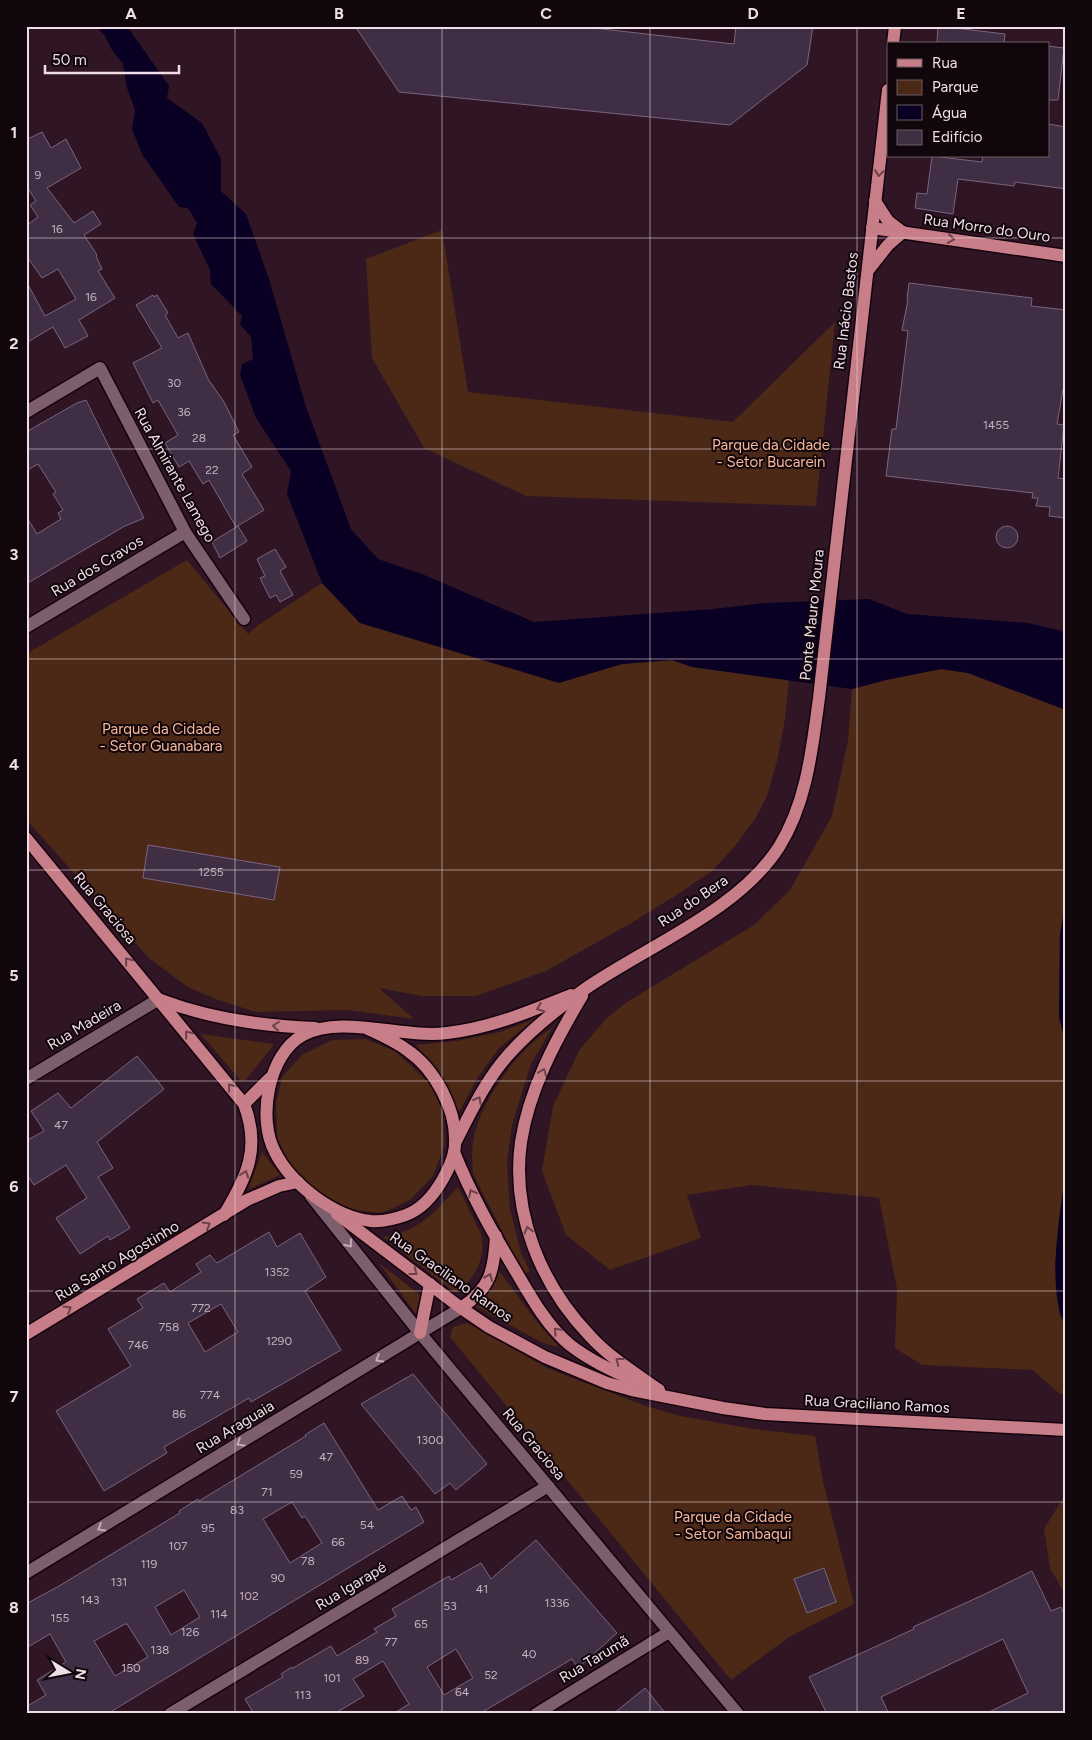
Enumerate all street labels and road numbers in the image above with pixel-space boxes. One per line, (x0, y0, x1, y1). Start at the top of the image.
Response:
street label: Rua Morro do Ouro (922, 210, 1052, 246)
street label: Rua Inácio Bastos (830, 251, 862, 371)
street label: Rua Almirante Lamego (130, 404, 220, 546)
street label: Rua dos Cravos (48, 531, 146, 601)
street label: Ponte Mauro Moura (796, 549, 828, 681)
street label: Rua Graciosa (70, 868, 140, 948)
street label: Rua do Bera (655, 871, 731, 931)
street label: Rua Madeira (44, 996, 124, 1054)
street label: Rua Santo Agostinho (52, 1217, 183, 1305)
street label: Rua Graciliano Ramos (386, 1228, 516, 1326)
street label: Rua Graciliano Ramos (804, 1391, 950, 1417)
street label: Rua Araguaia (193, 1397, 277, 1457)
street label: Rua Graciosa (499, 1404, 569, 1484)
street label: Rua Igarapé (312, 1558, 390, 1614)
street label: Rua Tarumã (556, 1631, 632, 1687)

